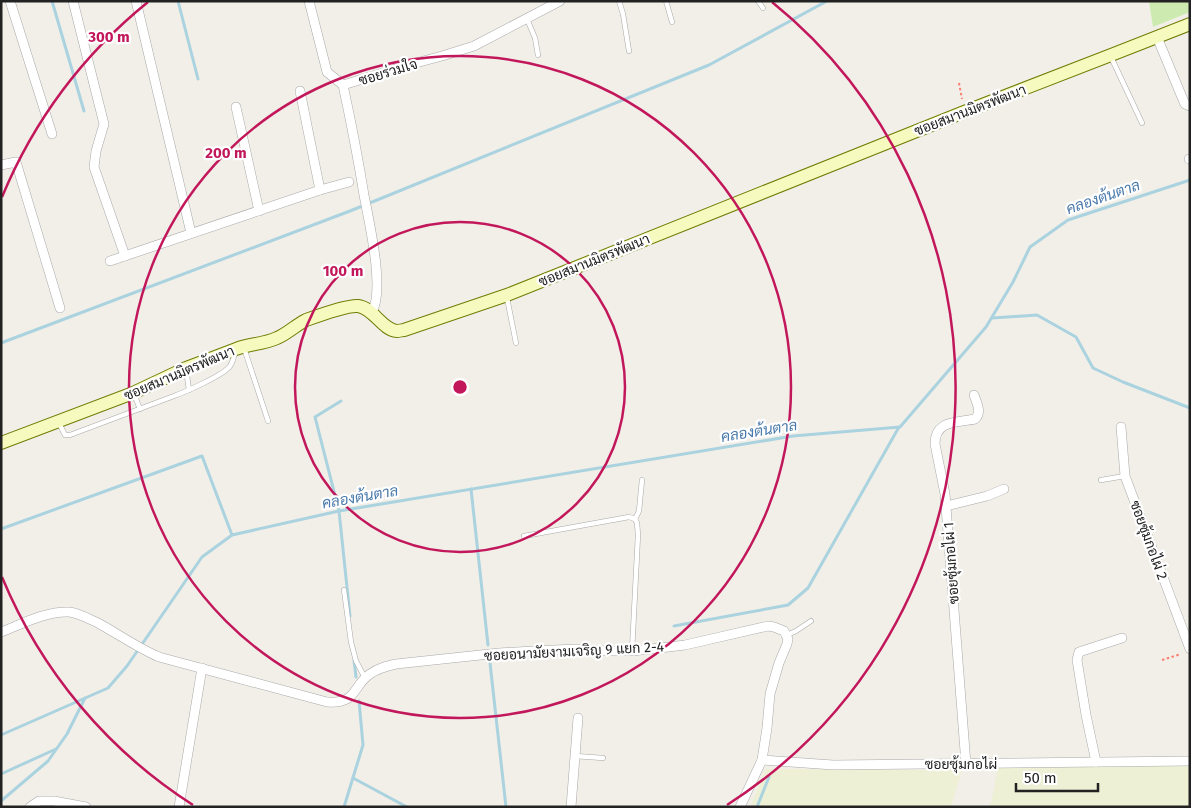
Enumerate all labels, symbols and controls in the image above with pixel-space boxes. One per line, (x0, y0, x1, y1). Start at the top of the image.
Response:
text: 300 m (87, 28, 130, 46)
street label: ซอยร่วมใจ (357, 56, 420, 89)
street label: ซอยสมานมิตรพัฒนา (912, 81, 1029, 140)
text: 200 m (205, 144, 247, 162)
water label: คลองต้นตาล (1063, 175, 1143, 218)
street label: ซอยสมานมิตรพัฒนา (536, 230, 652, 291)
text: 100 m (323, 262, 363, 280)
street label: ซอยสมานมิตรพัฒนา (121, 342, 237, 404)
centre of rings (451, 378, 469, 396)
water label: คลองต้นตาล (719, 415, 799, 446)
water label: คลองต้นตาล (320, 480, 400, 513)
street label: ซอยซุ้มกอไผ่ 2 (1125, 498, 1172, 583)
street label: ซอยซุ้มกอไผ่ 1 (939, 521, 964, 605)
street label: ซอยอนามัยงามเจริญ 9 แยก 2-4 (484, 638, 665, 665)
street label: ซอยซุ้มกอไผ่ (925, 755, 997, 774)
scale bar (1016, 760, 1098, 792)
text: 50 m (1024, 769, 1057, 787)

